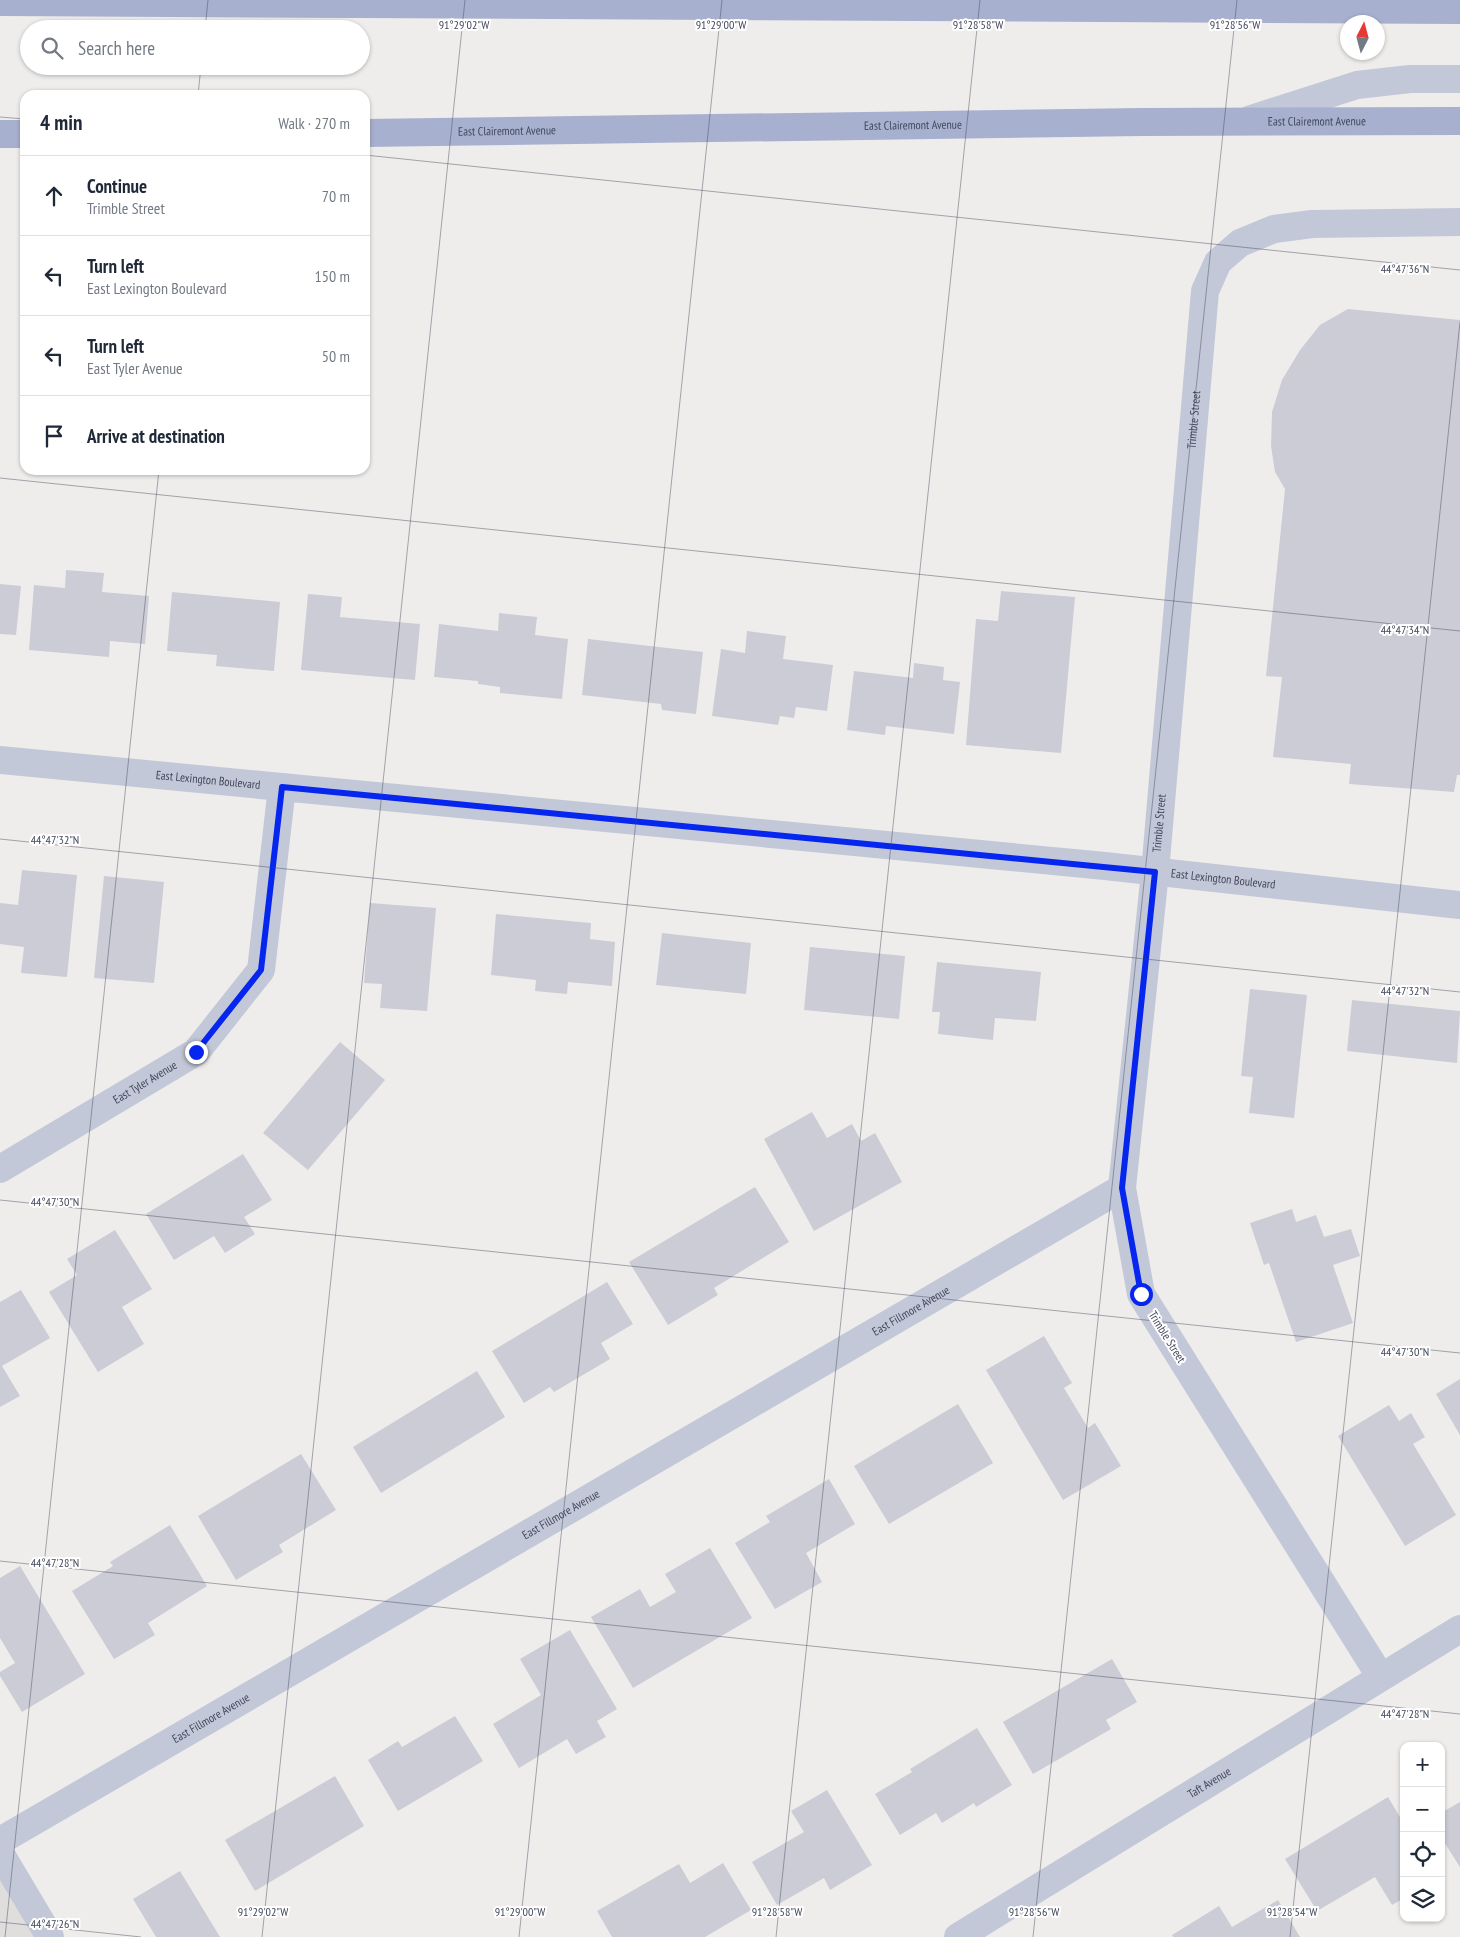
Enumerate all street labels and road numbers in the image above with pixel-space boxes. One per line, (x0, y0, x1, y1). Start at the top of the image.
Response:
street label: East Clairemont Avenue (1268, 113, 1366, 129)
street label: East Clairemont Avenue (864, 117, 962, 133)
street label: East Clairemont Avenue (458, 122, 556, 139)
street label: Trimble Street (1183, 389, 1203, 449)
street label: East Lexington Boulevard (155, 767, 261, 792)
street label: Trimble Street (1149, 793, 1169, 853)
street label: East Lexington Boulevard (1170, 865, 1276, 892)
street label: East Tyler Avenue (110, 1057, 180, 1107)
street label: East Fillmore Avenue (869, 1282, 952, 1339)
street label: Trimble Street (1146, 1308, 1190, 1366)
street label: East Fillmore Avenue (519, 1486, 602, 1542)
street label: East Fillmore Avenue (169, 1689, 252, 1746)
street label: Taft Avenue (1185, 1763, 1234, 1801)

